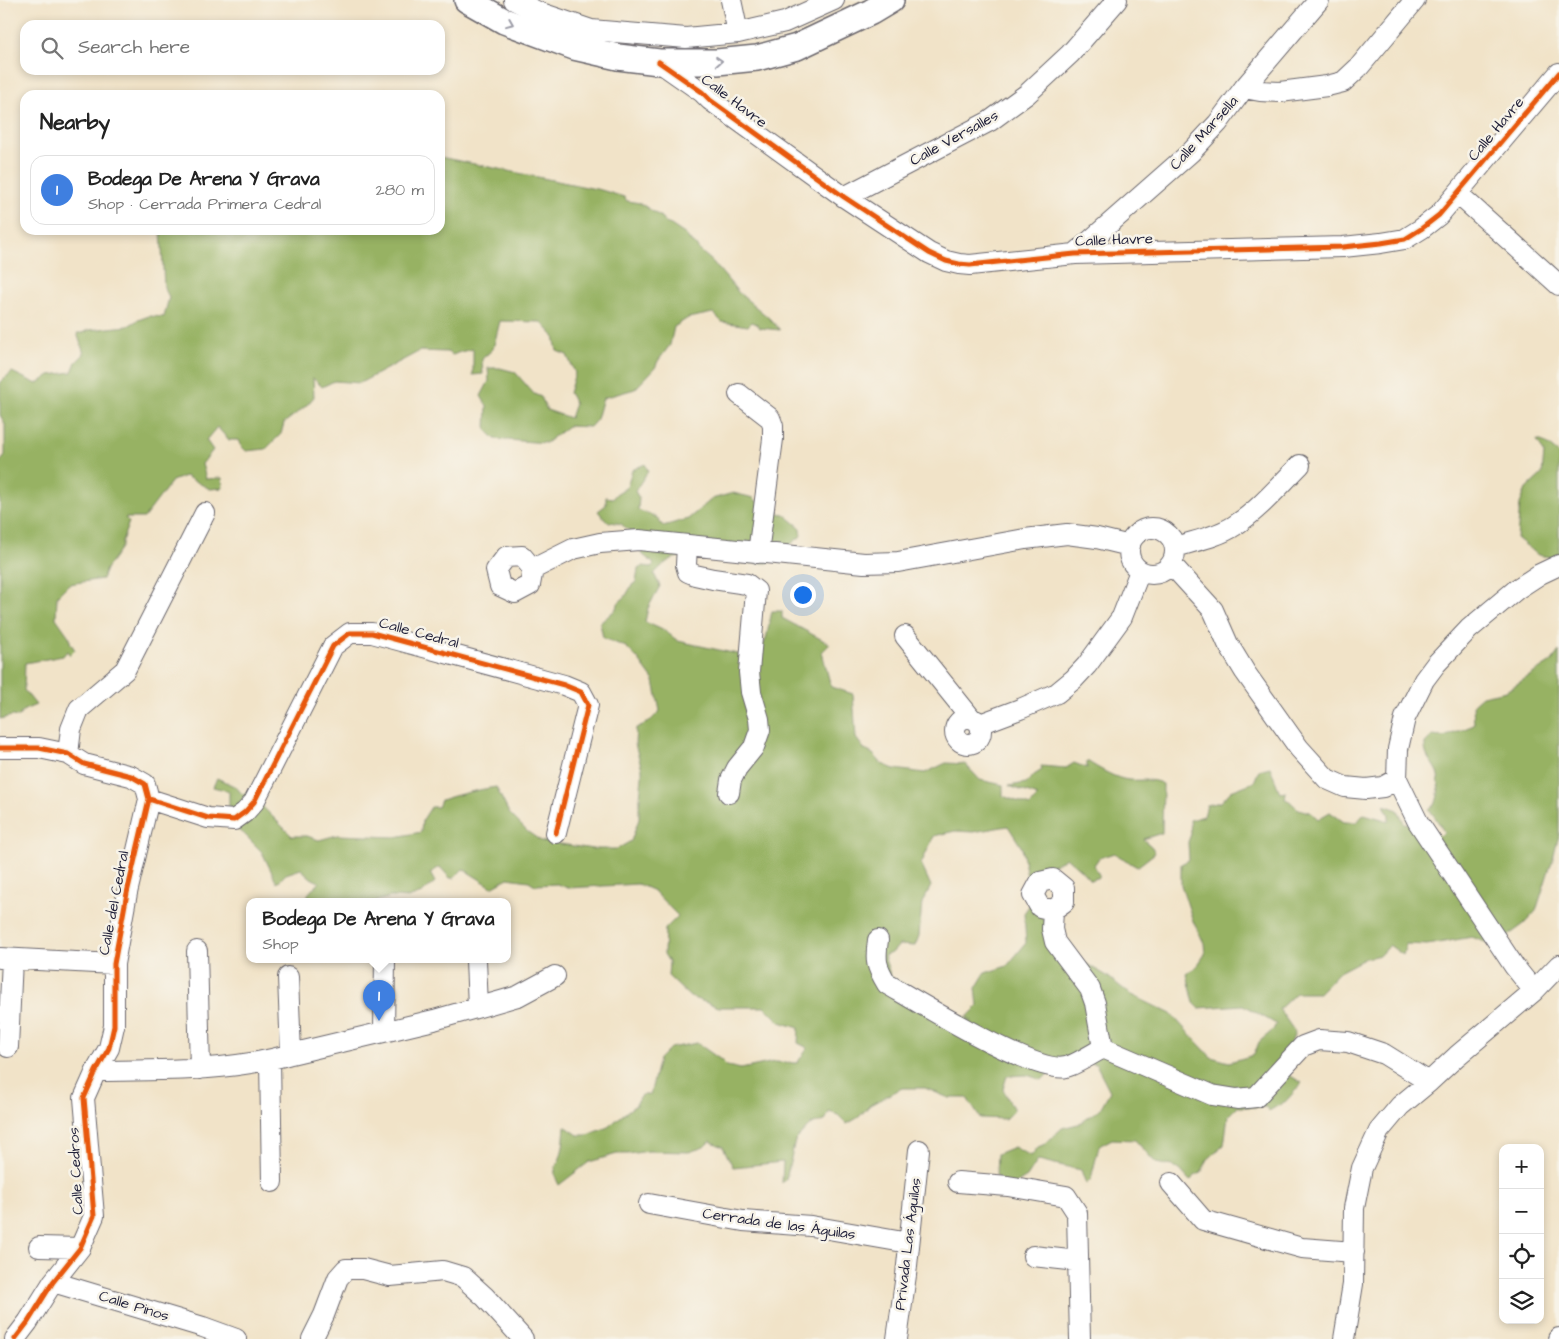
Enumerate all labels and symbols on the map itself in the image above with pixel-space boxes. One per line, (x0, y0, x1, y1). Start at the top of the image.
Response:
one-way arrow (505, 17, 514, 27)
one-way arrow (715, 56, 723, 67)
street label: Calle Havre (697, 69, 771, 133)
street label: Calle Marsella (1165, 91, 1243, 175)
street label: Calle Havre (1463, 92, 1529, 166)
street label: Calle Versalles (906, 105, 1003, 171)
street label: Calle Havre (1075, 228, 1153, 252)
your location (790, 582, 816, 608)
street label: Calle Cedral (377, 612, 461, 654)
street label: Calle del Cedral (94, 849, 134, 957)
pin: 1 (363, 980, 395, 1021)
street label: Calle Cedros (63, 1126, 89, 1215)
street label: Privada Las Águilas (889, 1176, 928, 1311)
street label: Cerrada de las Águilas (701, 1203, 857, 1246)
street label: Calle Pinos (96, 1285, 172, 1327)

